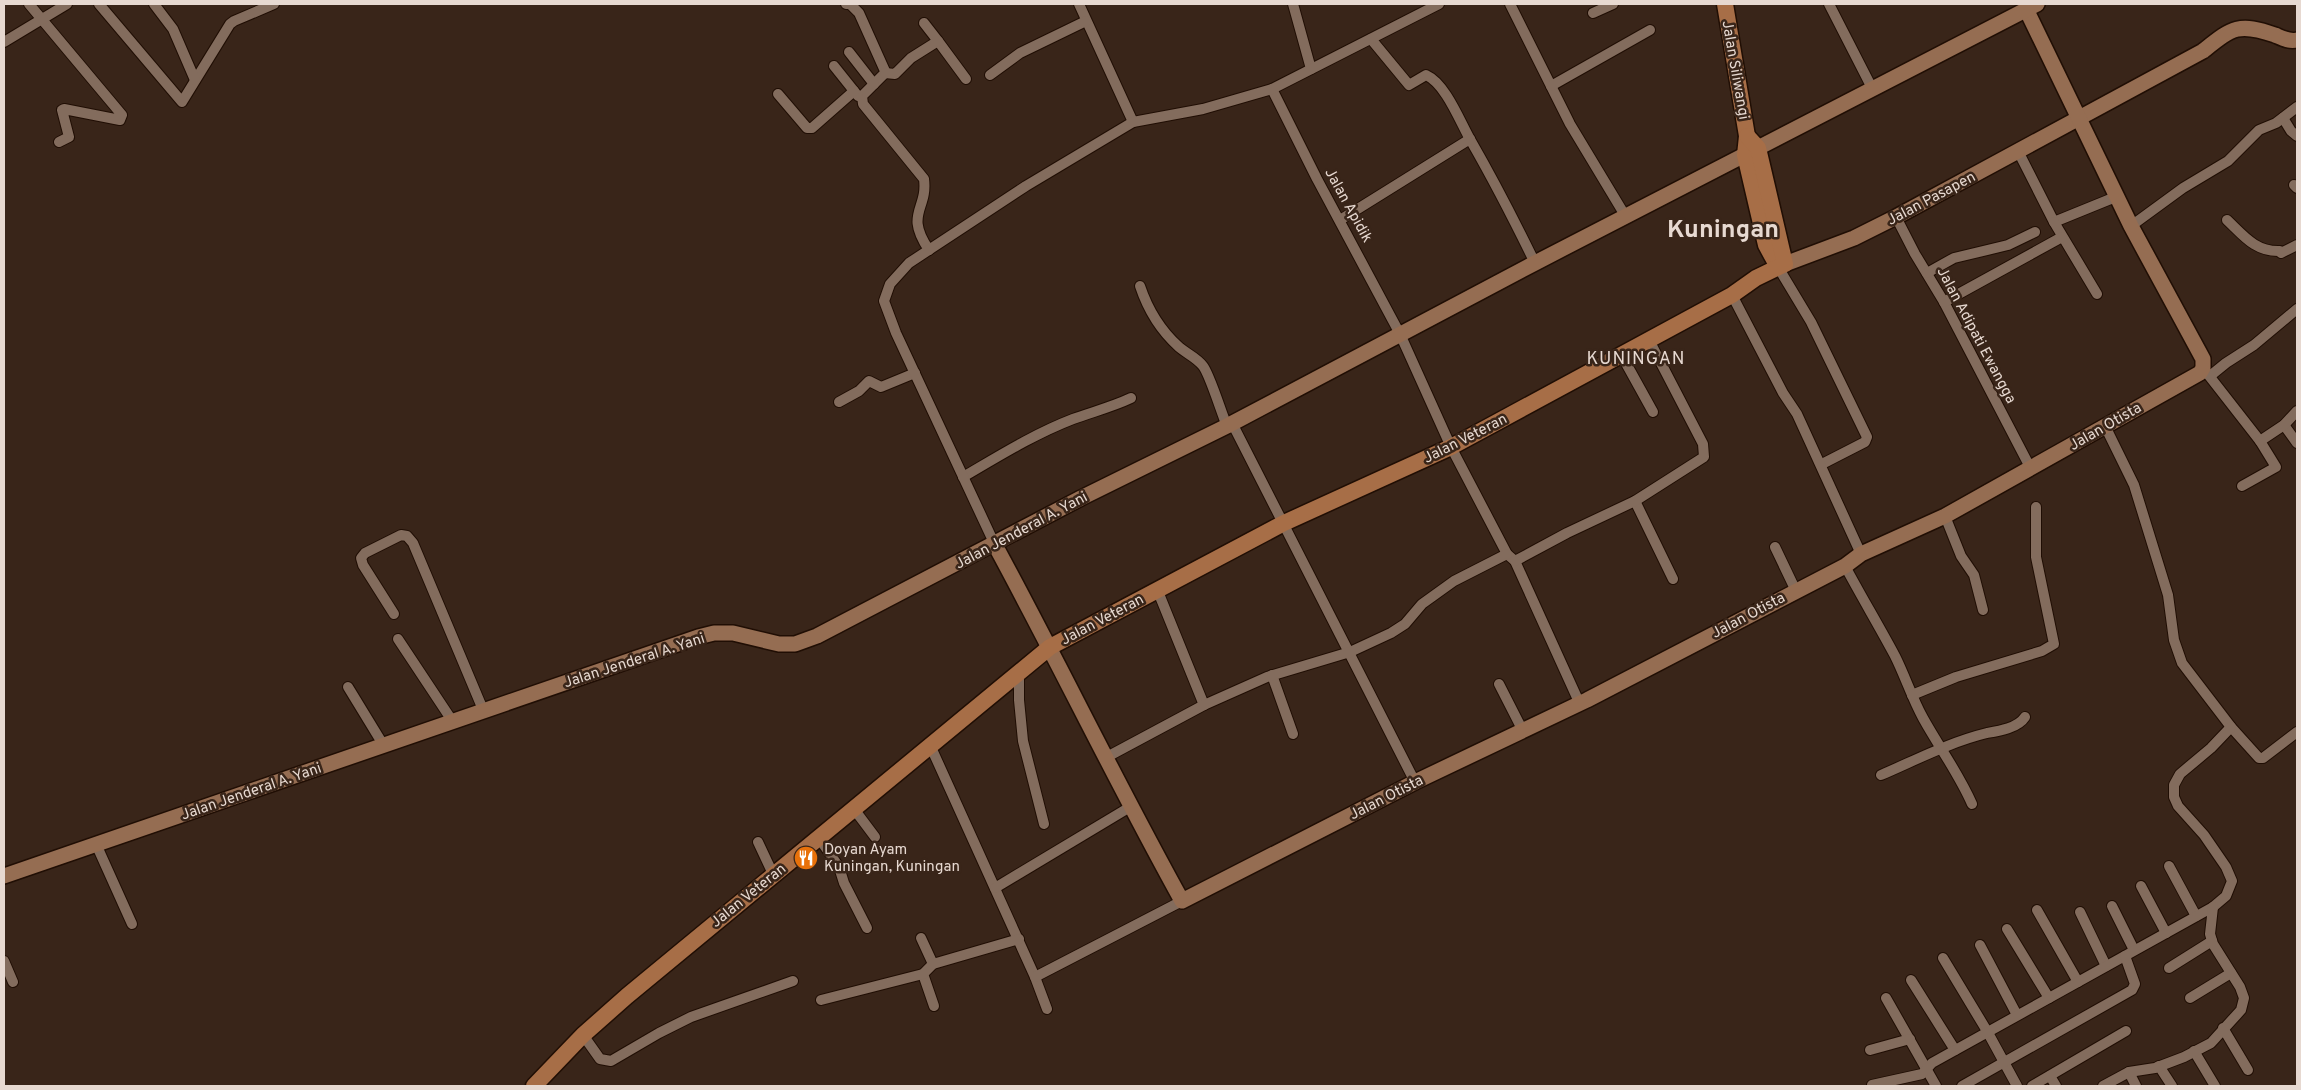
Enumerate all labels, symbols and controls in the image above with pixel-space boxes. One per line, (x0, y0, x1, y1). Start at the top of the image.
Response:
street label: Jalan Siliwangi (1716, 19, 1753, 121)
street label: Jalan Apidik (1319, 165, 1376, 246)
street label: Jalan Pasapen (1884, 168, 1979, 231)
district label: Kuningan (1667, 215, 1779, 247)
street label: Jalan Adipati Ewangga (1932, 264, 2020, 407)
district label: KUNINGAN (1587, 348, 1685, 371)
street label: Jalan Otista (2066, 399, 2145, 456)
street label: Jalan Veteran (1421, 410, 1511, 469)
street label: Jalan Jenderal A. Yani (952, 488, 1091, 574)
street label: Jalan Otista (1709, 589, 1789, 644)
street label: Jalan Veteran (1058, 590, 1148, 650)
street label: Jalan Jenderal A. Yani (561, 630, 708, 693)
street label: Jalan Jenderal A. Yani (179, 759, 324, 825)
street label: Jalan Otista (1347, 772, 1427, 825)
place label: Doyan Ayam Kuningan, Kuningan (824, 841, 960, 877)
restaurant icon: Doyan Ayam Kuningan, Kuningan (793, 845, 819, 871)
street label: Jalan Veteran (707, 860, 790, 932)

